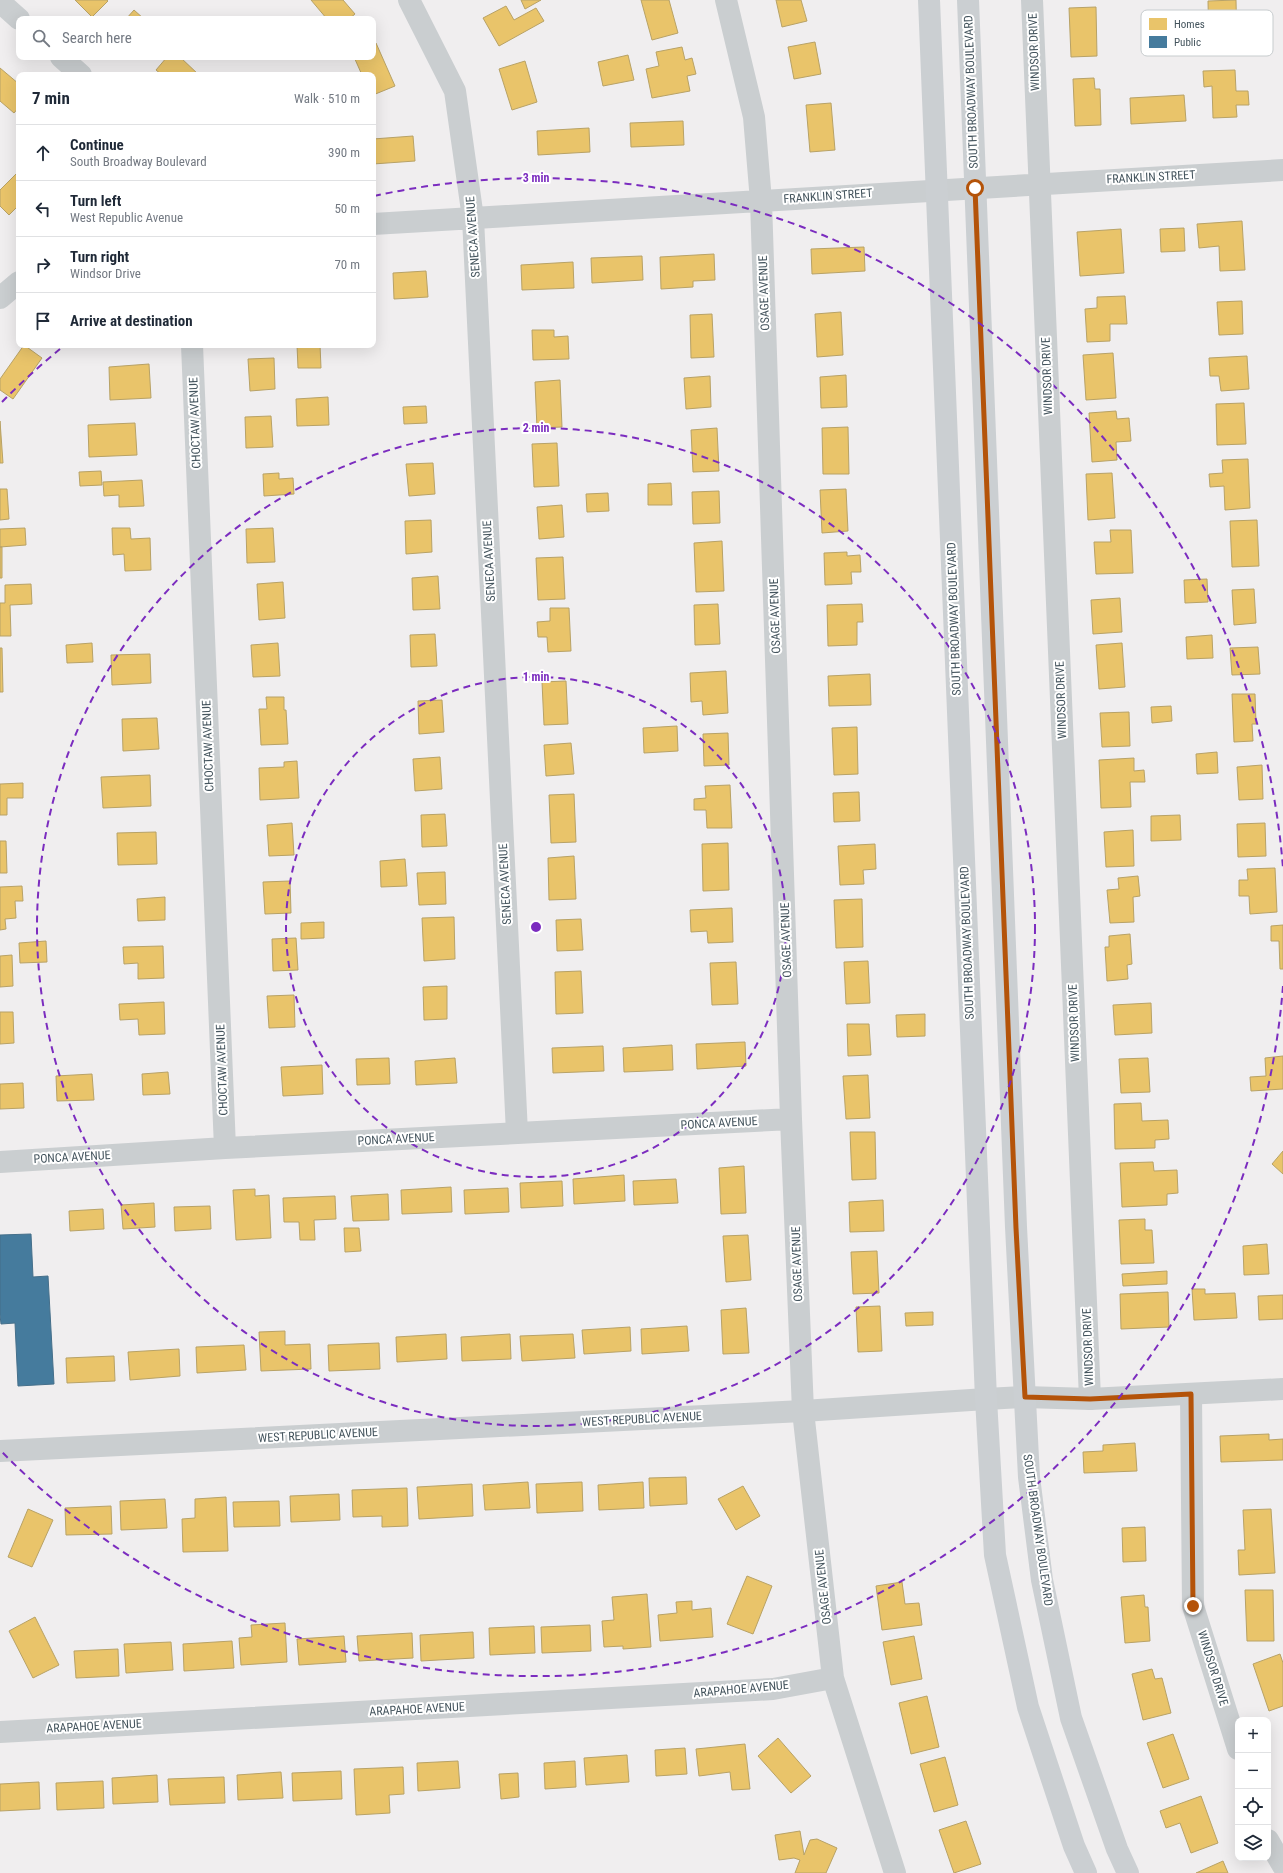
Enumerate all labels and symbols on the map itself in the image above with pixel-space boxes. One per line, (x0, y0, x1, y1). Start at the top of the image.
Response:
legend (1141, 10, 1273, 56)
street label: WINDSOR DRIVE (1026, 13, 1042, 91)
street label: SOUTH BROADWAY BOULEVARD (961, 15, 981, 169)
text: Homes (1174, 18, 1205, 31)
text: Public (1174, 36, 1201, 49)
street label: FRANKLIN STREET (1106, 168, 1196, 186)
text: 3 min (523, 171, 549, 185)
route start (966, 179, 984, 197)
street label: FRANKLIN STREET (783, 186, 873, 206)
street label: SENECA AVENUE (463, 196, 483, 278)
street label: OSAGE AVENUE (756, 255, 772, 331)
street label: WINDSOR DRIVE (1039, 337, 1055, 415)
street label: CHOCTAW AVENUE (186, 377, 204, 469)
text: 2 min (523, 421, 549, 435)
street label: SENECA AVENUE (480, 520, 498, 602)
street label: SOUTH BROADWAY BOULEVARD (944, 542, 964, 696)
street label: OSAGE AVENUE (767, 578, 783, 654)
street label: WINDSOR DRIVE (1053, 661, 1069, 739)
text: 1 min (523, 670, 549, 684)
street label: CHOCTAW AVENUE (199, 700, 217, 792)
street label: SENECA AVENUE (496, 843, 514, 925)
street label: SOUTH BROADWAY BOULEVARD (957, 866, 977, 1020)
street label: OSAGE AVENUE (778, 902, 794, 978)
centre of rings (529, 920, 543, 934)
street label: WINDSOR DRIVE (1066, 984, 1082, 1062)
street label: CHOCTAW AVENUE (213, 1024, 231, 1116)
street label: PONCA AVENUE (680, 1114, 758, 1132)
street label: PONCA AVENUE (357, 1130, 435, 1148)
street label: PONCA AVENUE (33, 1148, 111, 1166)
street label: OSAGE AVENUE (789, 1226, 805, 1302)
street label: WINDSOR DRIVE (1080, 1308, 1096, 1386)
street label: WEST REPUBLIC AVENUE (582, 1409, 702, 1429)
street label: WEST REPUBLIC AVENUE (258, 1425, 378, 1445)
street label: SOUTH BROADWAY BOULEVARD (1020, 1453, 1056, 1607)
street label: OSAGE AVENUE (812, 1549, 834, 1625)
route end (1184, 1597, 1202, 1615)
street label: WINDSOR DRIVE (1195, 1629, 1231, 1707)
street label: ARAPAHOE AVENUE (693, 1678, 789, 1700)
street label: ARAPAHOE AVENUE (369, 1700, 465, 1718)
street label: ARAPAHOE AVENUE (46, 1717, 142, 1735)

